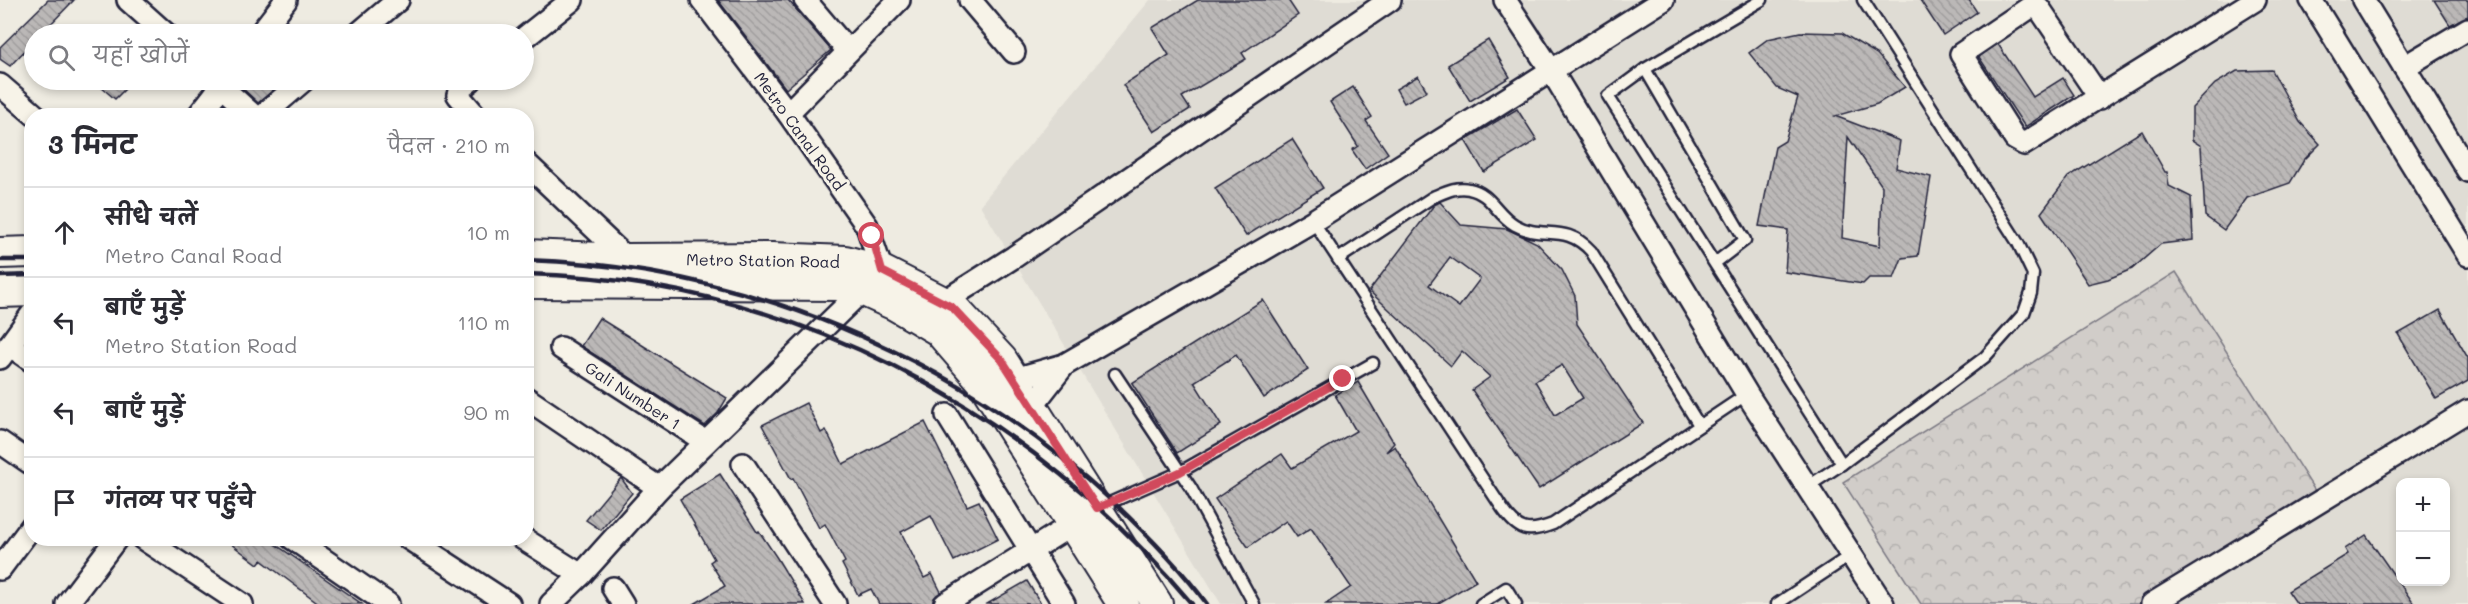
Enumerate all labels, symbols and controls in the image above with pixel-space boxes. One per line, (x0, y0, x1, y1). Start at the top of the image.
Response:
search box (24, 24, 534, 90)
text: यहाँ खोजें (93, 40, 189, 69)
icon: search (45, 41, 78, 74)
street label: Metro Canal Road (750, 68, 850, 194)
text: 3 मिनट (48, 127, 136, 161)
text: पैदल · 210 m (387, 132, 510, 158)
text: सीधे चलें (105, 202, 197, 231)
icon: ahead (48, 216, 81, 249)
text: 10 m (466, 219, 510, 245)
route start (858, 222, 884, 248)
text: Metro Canal Road (105, 242, 282, 268)
street label: Metro Station Road (686, 248, 840, 272)
text: बाएँ मुड़ें (105, 292, 185, 321)
icon: left (48, 306, 81, 339)
text: 110 m (457, 309, 510, 335)
text: Metro Station Road (105, 332, 297, 358)
street label: Gali Number 1 (581, 356, 685, 434)
route end (1329, 365, 1355, 391)
text: बाएँ मुड़ें (105, 395, 185, 424)
icon: left (48, 396, 81, 429)
text: 90 m (464, 399, 510, 425)
map controls (2396, 478, 2450, 586)
button: + (2396, 478, 2450, 532)
text: गंतव्य पर पहुँचे (105, 485, 255, 514)
icon: arrive (48, 486, 81, 519)
button: − (2396, 532, 2450, 586)

